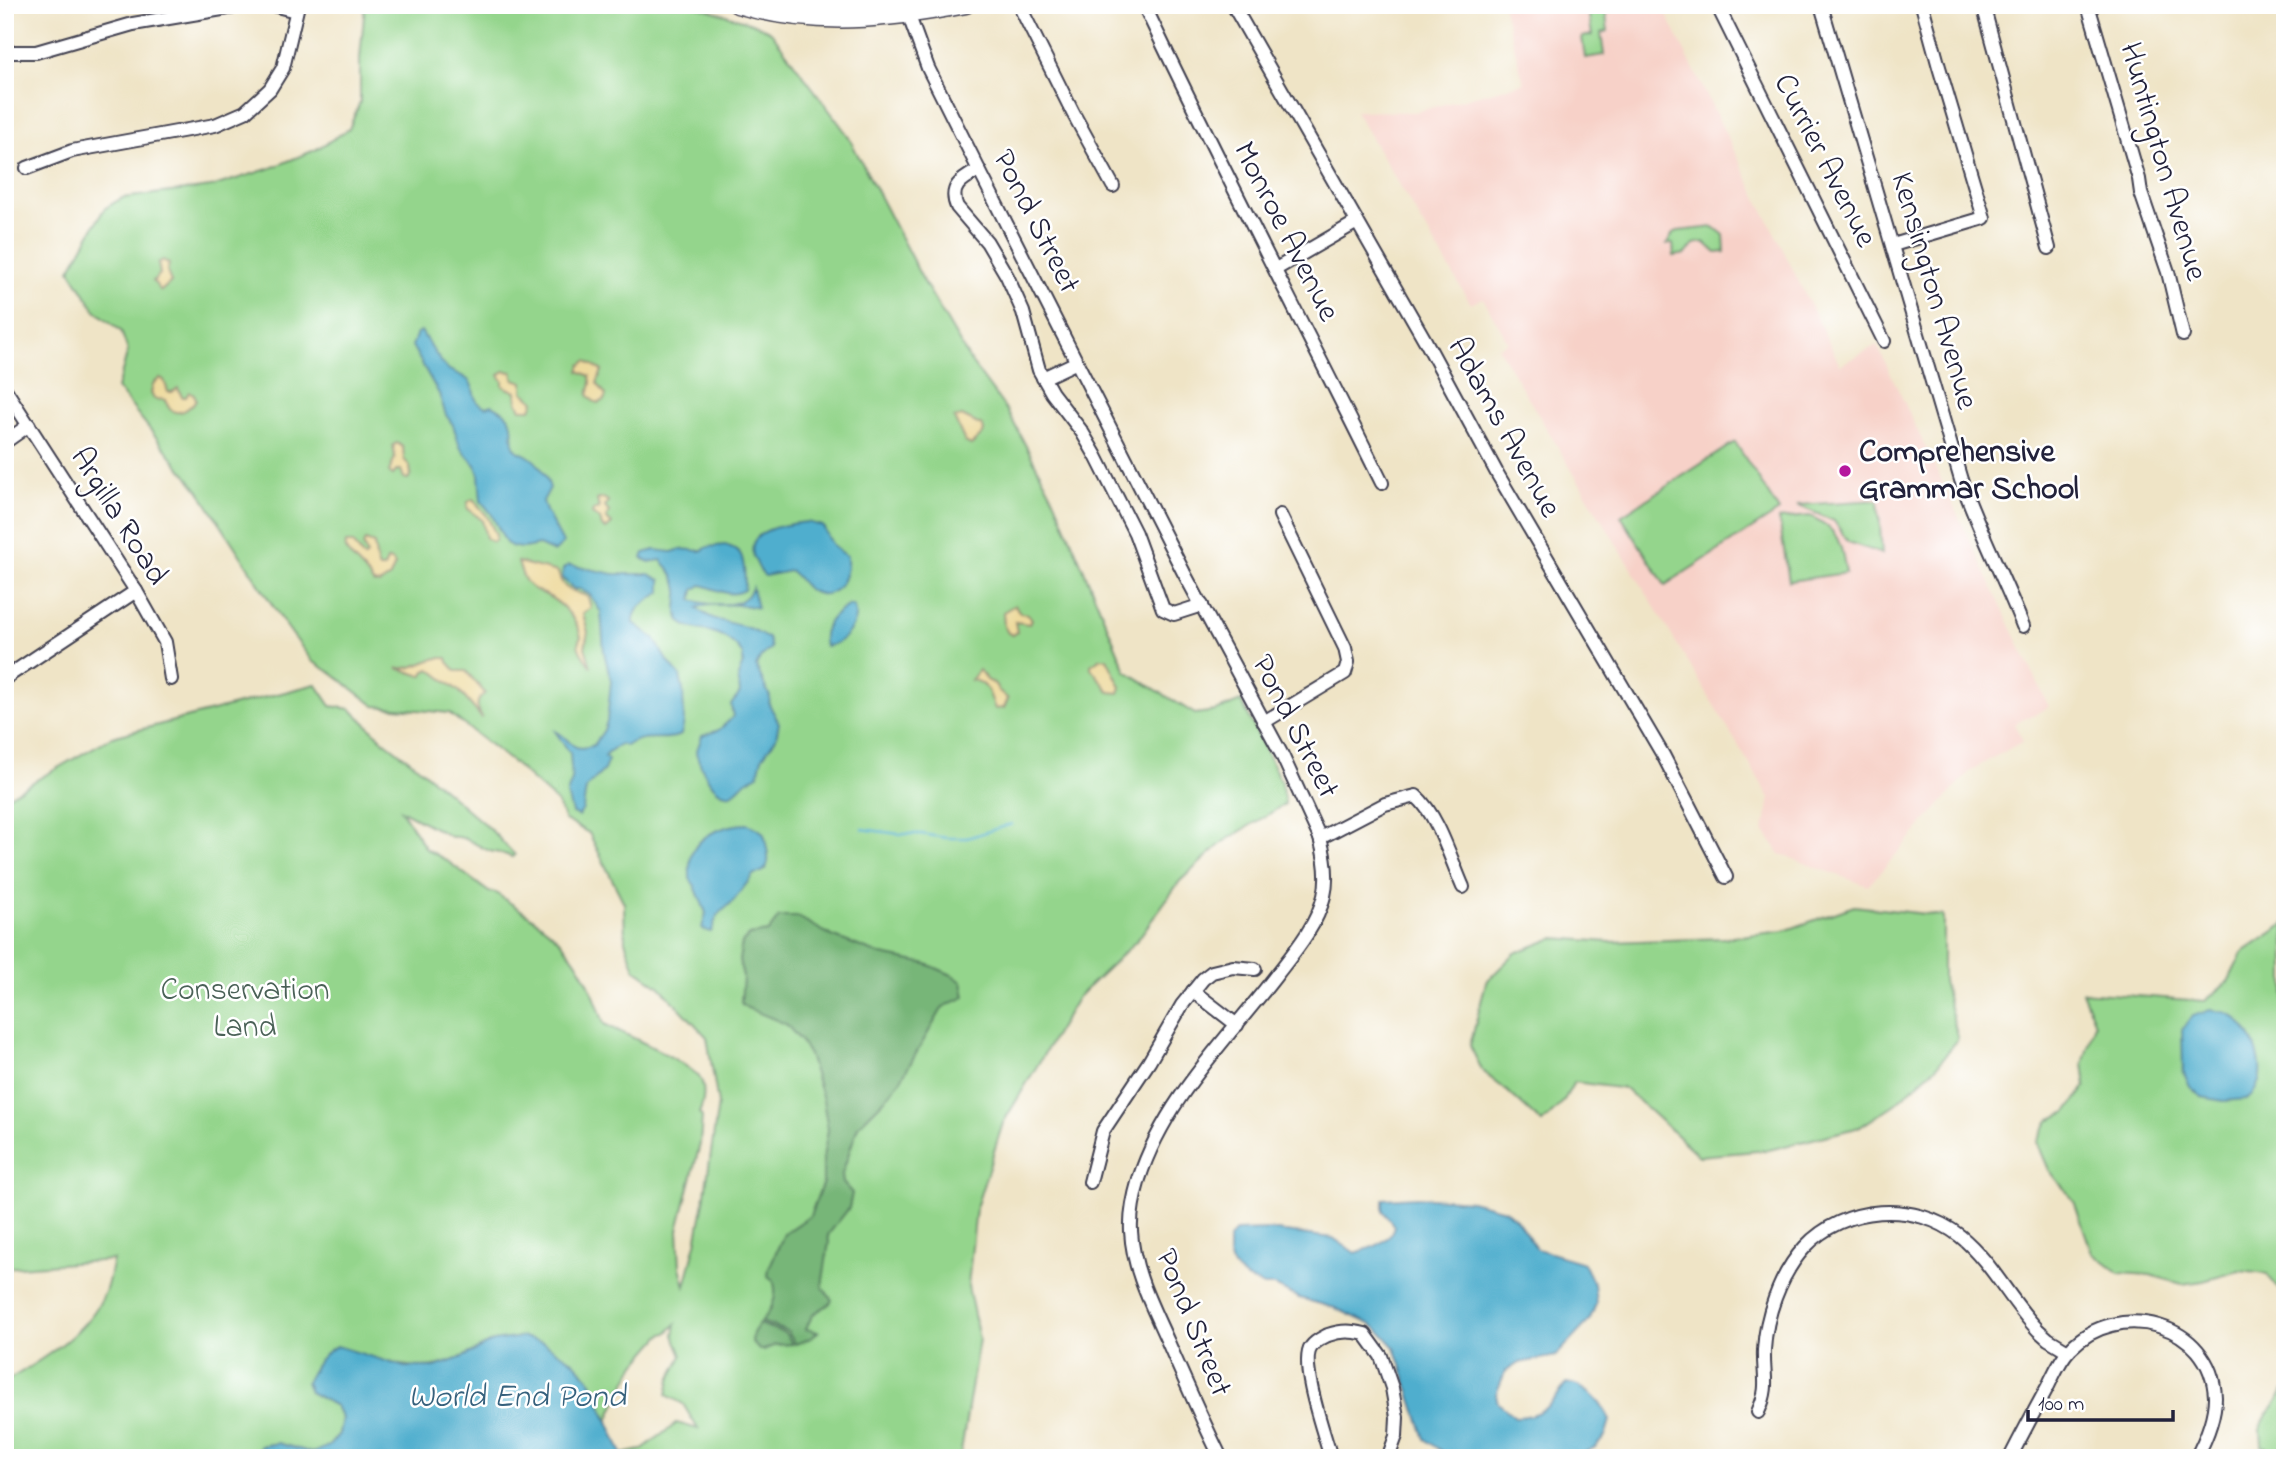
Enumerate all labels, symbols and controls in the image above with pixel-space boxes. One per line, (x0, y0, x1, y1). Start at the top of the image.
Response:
street label: Huntington Avenue (2105, 37, 2219, 287)
street label: Currier Avenue (1760, 66, 1888, 257)
street label: Monroe Avenue (1219, 134, 1351, 331)
street label: Pond Street (979, 142, 1091, 302)
street label: Kensington Avenue (1877, 167, 1989, 416)
street label: Adams Avenue (1434, 329, 1572, 527)
place label: Comprehensive Grammar School (1859, 430, 2079, 514)
street label: Argilla Road (57, 439, 179, 595)
marker: Comprehensive Grammar School (1837, 463, 1853, 479)
street label: Pond Street (1238, 647, 1350, 807)
park label: Conservation Land (160, 968, 330, 1052)
street label: Pond Street (1141, 1242, 1243, 1404)
water label: World End Pond (408, 1374, 627, 1422)
scale bar (2028, 1379, 2173, 1423)
text: 100 m (2038, 1390, 2084, 1420)

